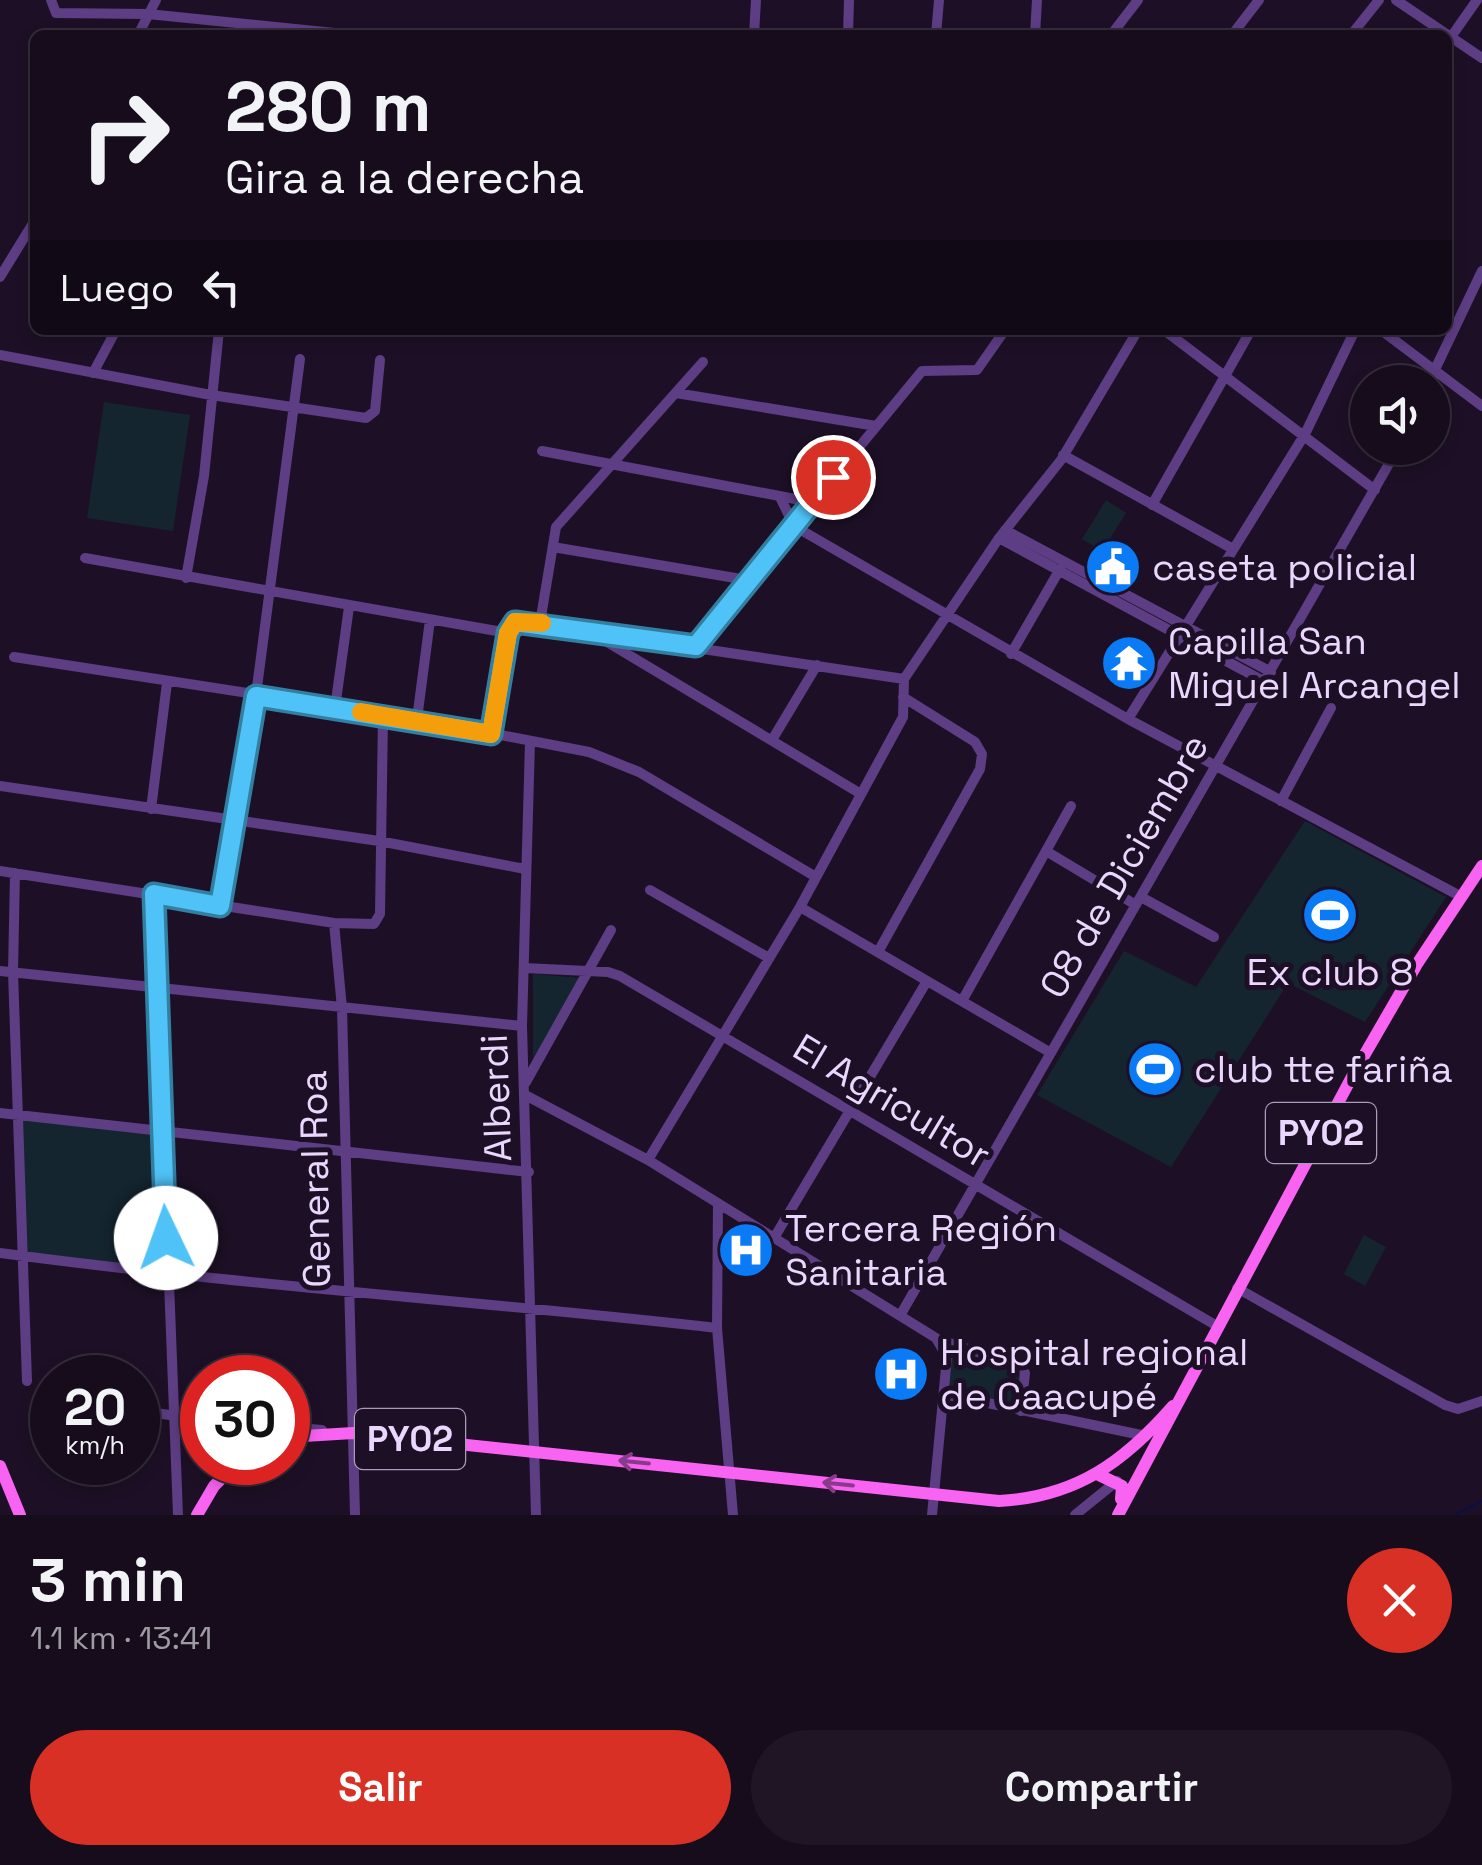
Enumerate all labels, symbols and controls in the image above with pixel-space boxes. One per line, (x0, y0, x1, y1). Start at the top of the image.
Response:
text: 280 m (225, 62, 432, 151)
icon: right (60, 70, 190, 200)
text: Gira a la derecha (225, 149, 584, 206)
icon: left (194, 260, 249, 315)
text: Luego (60, 264, 174, 312)
map controls (1350, 365, 1450, 465)
button: sound (1350, 365, 1450, 465)
pin (791, 435, 876, 520)
icon: arrive (806, 450, 861, 505)
public building icon: caseta policial (1083, 537, 1143, 597)
place label: caseta policial (1152, 543, 1417, 591)
place label: Capilla San Miguel Arcangel (1168, 617, 1461, 709)
temple icon: Capilla San Miguel Arcangel (1099, 633, 1159, 693)
street label: 08 de Diciembre (1029, 725, 1219, 1007)
sports icon: Ex club 8 (1300, 885, 1360, 945)
place label: Ex club 8 (1247, 948, 1413, 996)
street label: El Agricultor (785, 1023, 999, 1179)
street label: Alberdi (470, 1033, 522, 1163)
sports icon: club tte fariña (1125, 1039, 1185, 1099)
place label: club tte fariña (1194, 1045, 1453, 1093)
street label: General Roa (289, 1070, 341, 1288)
road number: PY02 (1266, 1103, 1376, 1163)
position arrow (114, 1186, 218, 1290)
place label: Tercera Región Sanitaria (785, 1204, 1057, 1296)
hospital icon: Tercera Región Sanitaria (716, 1220, 776, 1280)
place label: Hospital regional de Caacupé (940, 1328, 1248, 1420)
hospital icon: Hospital regional de Caacupé (871, 1344, 931, 1404)
speed limit sign: 30 (180, 1355, 310, 1485)
text: 20 (64, 1376, 126, 1440)
road number: PY02 (355, 1409, 465, 1469)
text: km/h (65, 1429, 125, 1461)
one-way arrow (619, 1452, 651, 1471)
one-way arrow (822, 1474, 854, 1493)
text: 3 min (30, 1542, 186, 1619)
button: close (1347, 1548, 1452, 1653)
text: 1.1 km · 13:41 (30, 1618, 212, 1658)
button: Salir (30, 1730, 731, 1845)
button: Compartir (751, 1730, 1452, 1845)

